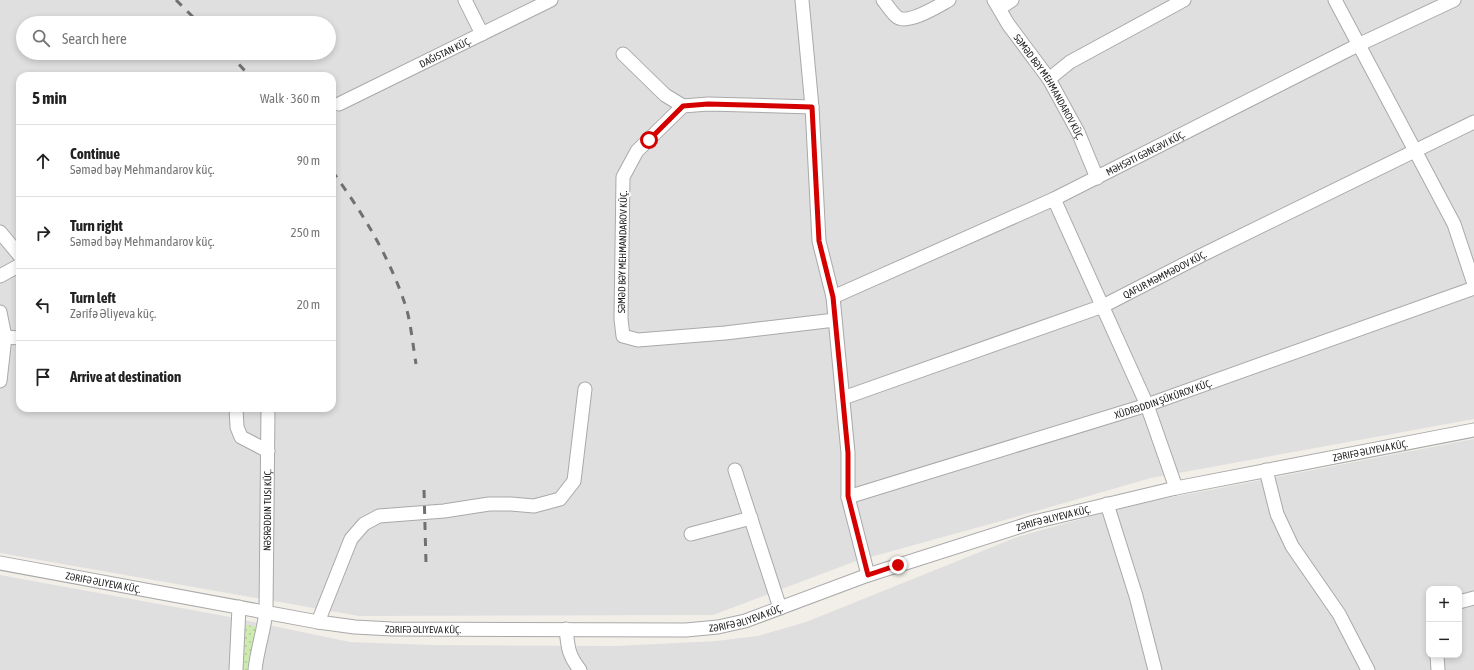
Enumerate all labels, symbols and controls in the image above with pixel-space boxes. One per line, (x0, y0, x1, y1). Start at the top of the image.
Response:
search box (16, 16, 336, 60)
icon: search (30, 27, 52, 49)
text: Search here (62, 30, 127, 47)
street label: SƏMƏD BƏY MEHMANDAROV KÜÇ. (1011, 32, 1086, 141)
street label: DAĞISTAN KÜÇ. (418, 35, 473, 70)
text: 5 min (32, 88, 67, 108)
text: Walk · 360 m (260, 91, 320, 106)
street label: MƏHSƏTI GƏNCƏVI KÜÇ. (1104, 129, 1187, 178)
route start (640, 131, 658, 149)
text: Continue (70, 145, 120, 162)
icon: ahead (32, 150, 54, 172)
text: 90 m (297, 153, 320, 168)
text: Səməd bəy Mehmandarov küç. (70, 162, 215, 177)
street label: SƏMƏD BƏY MEHMANDAROV KÜÇ. (616, 190, 629, 313)
text: Turn right (70, 217, 123, 234)
icon: right (32, 222, 54, 244)
text: 250 m (291, 225, 320, 240)
text: Səməd bəy Mehmandarov küç. (70, 234, 215, 249)
street label: QAFUR MƏMMƏDOV KÜÇ. (1121, 249, 1208, 301)
text: Turn left (70, 289, 116, 306)
icon: left (32, 294, 54, 316)
text: 20 m (297, 297, 320, 312)
text: Zərifə Əliyeva küç. (70, 306, 156, 321)
icon: arrive (32, 366, 54, 388)
text: Arrive at destination (70, 368, 181, 385)
street label: XÜDRƏDDIN ŞÜKÜROV KÜÇ. (1113, 377, 1213, 421)
street label: ZƏRIFƏ ƏLIYEVA KÜÇ. (1332, 438, 1409, 463)
street label: NƏSRƏDDIN TUSI KÜÇ. (262, 469, 273, 551)
street label: ZƏRIFƏ ƏLIYEVA KÜÇ. (1015, 504, 1092, 533)
route end (889, 556, 907, 574)
street label: ZƏRIFƏ ƏLIYEVA KÜÇ. (65, 570, 142, 595)
map controls (1426, 586, 1462, 658)
button: + (1426, 586, 1462, 622)
street label: ZƏRIFƏ ƏLIYEVA KÜÇ. (708, 602, 784, 634)
button: − (1426, 622, 1462, 658)
street label: ZƏRIFƏ ƏLIYEVA KÜÇ. (385, 624, 462, 635)

